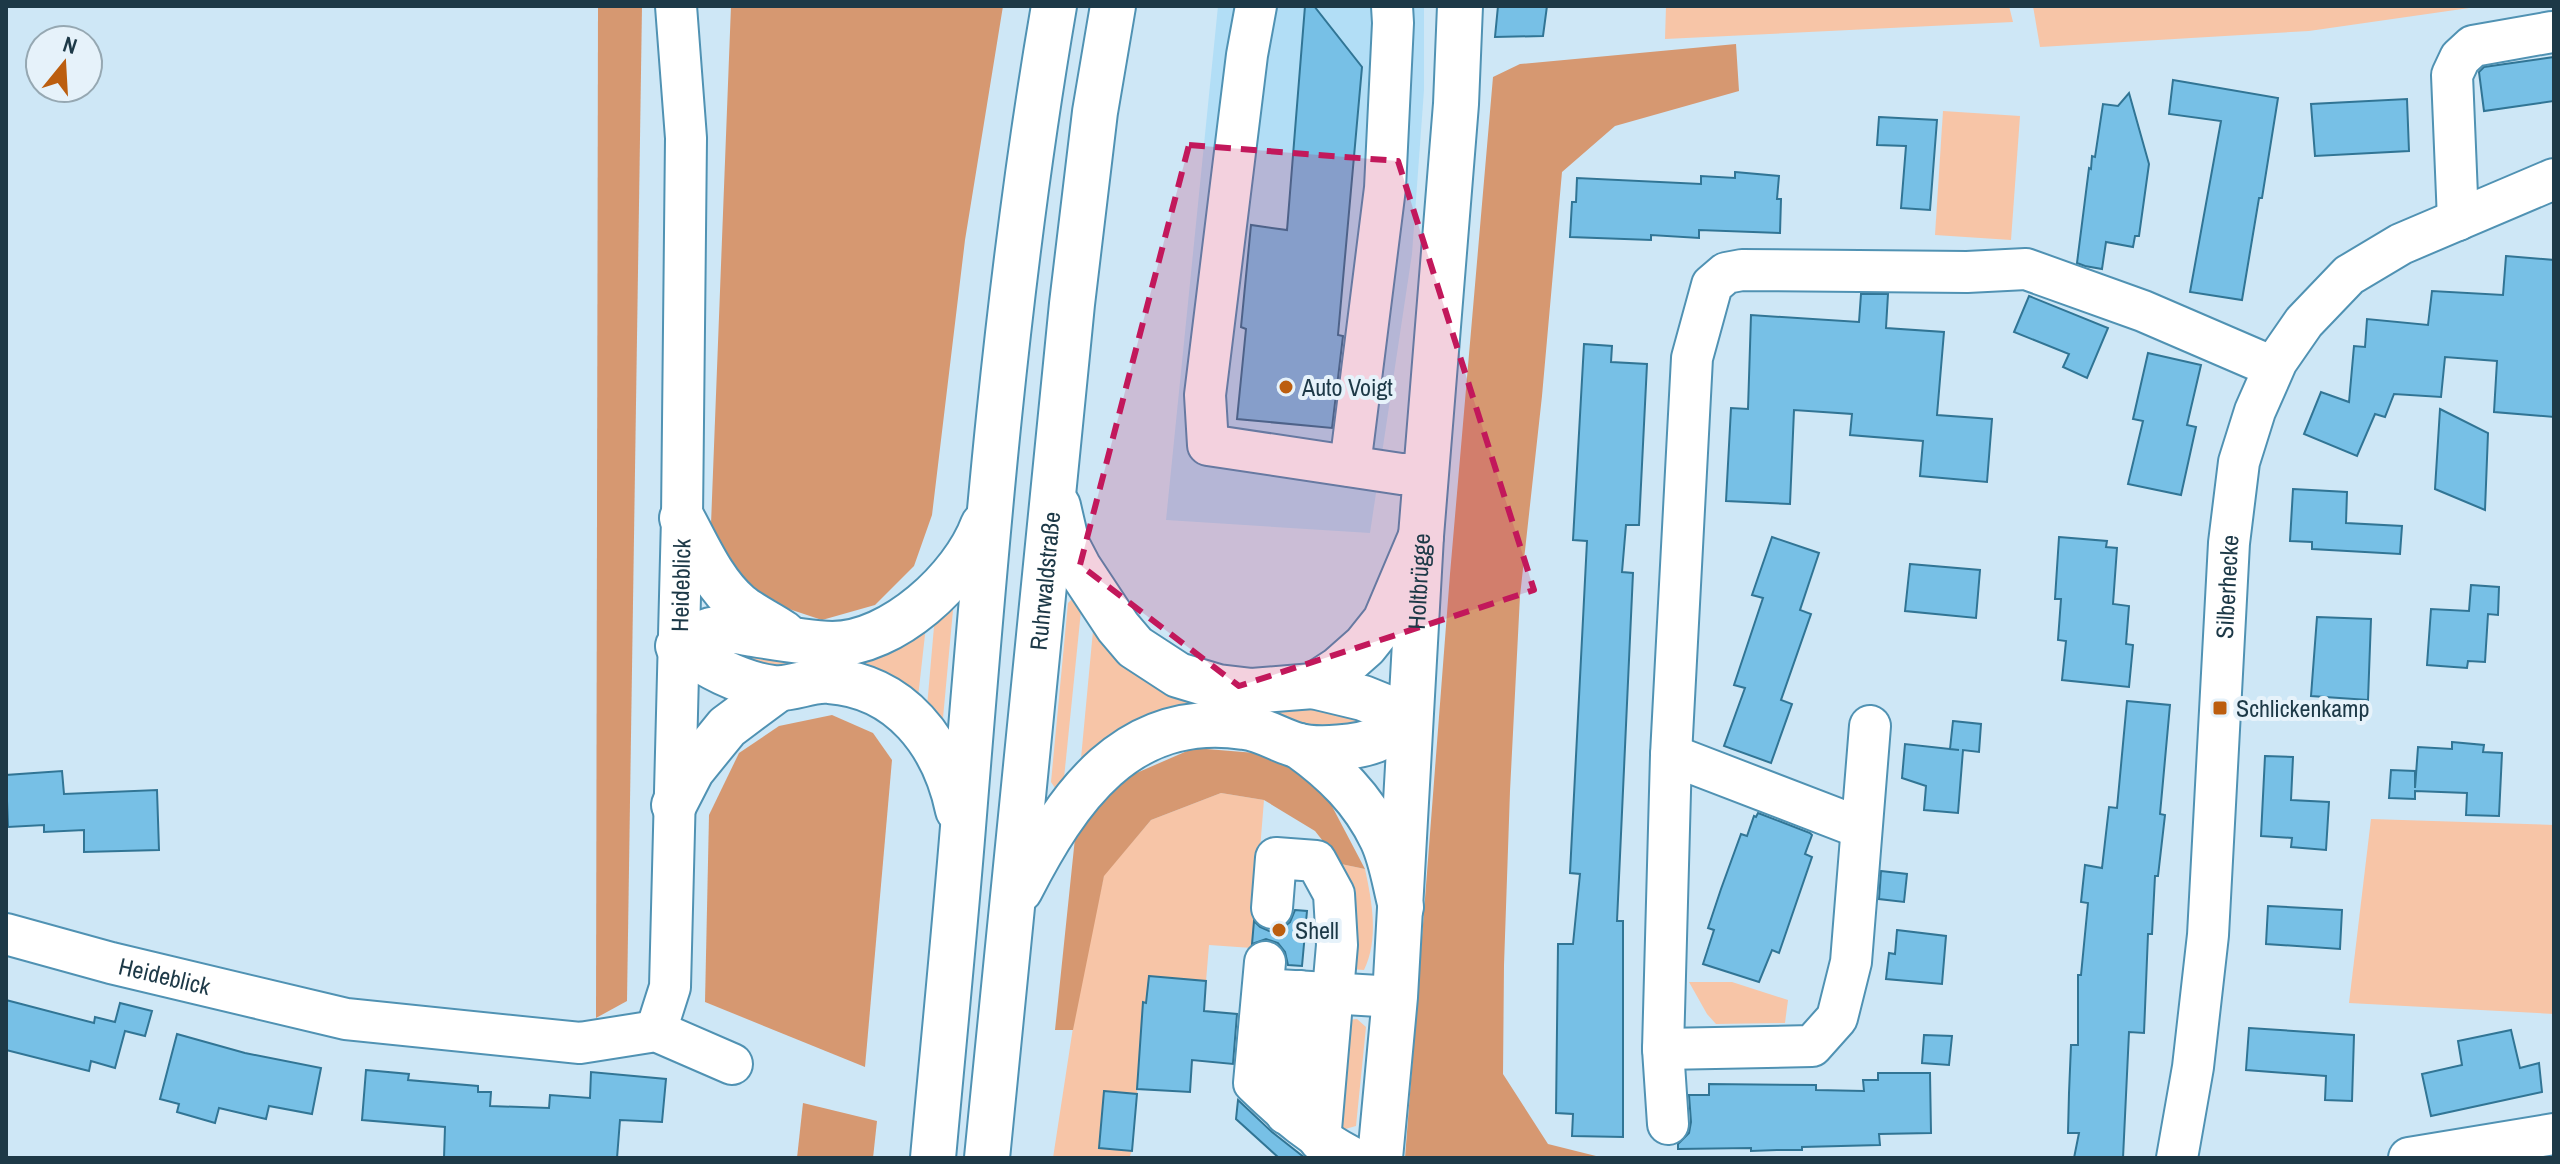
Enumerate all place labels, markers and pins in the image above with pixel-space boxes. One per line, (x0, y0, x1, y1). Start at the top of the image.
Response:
place label: Auto Voigt (1301, 371, 1393, 403)
marker: Auto Voigt (1277, 378, 1295, 396)
place label: Schlickenkamp (2236, 692, 2369, 724)
marker: Schlickenkamp (2211, 699, 2229, 717)
place label: Shell (1295, 914, 1339, 946)
marker: Shell (1270, 921, 1288, 939)

